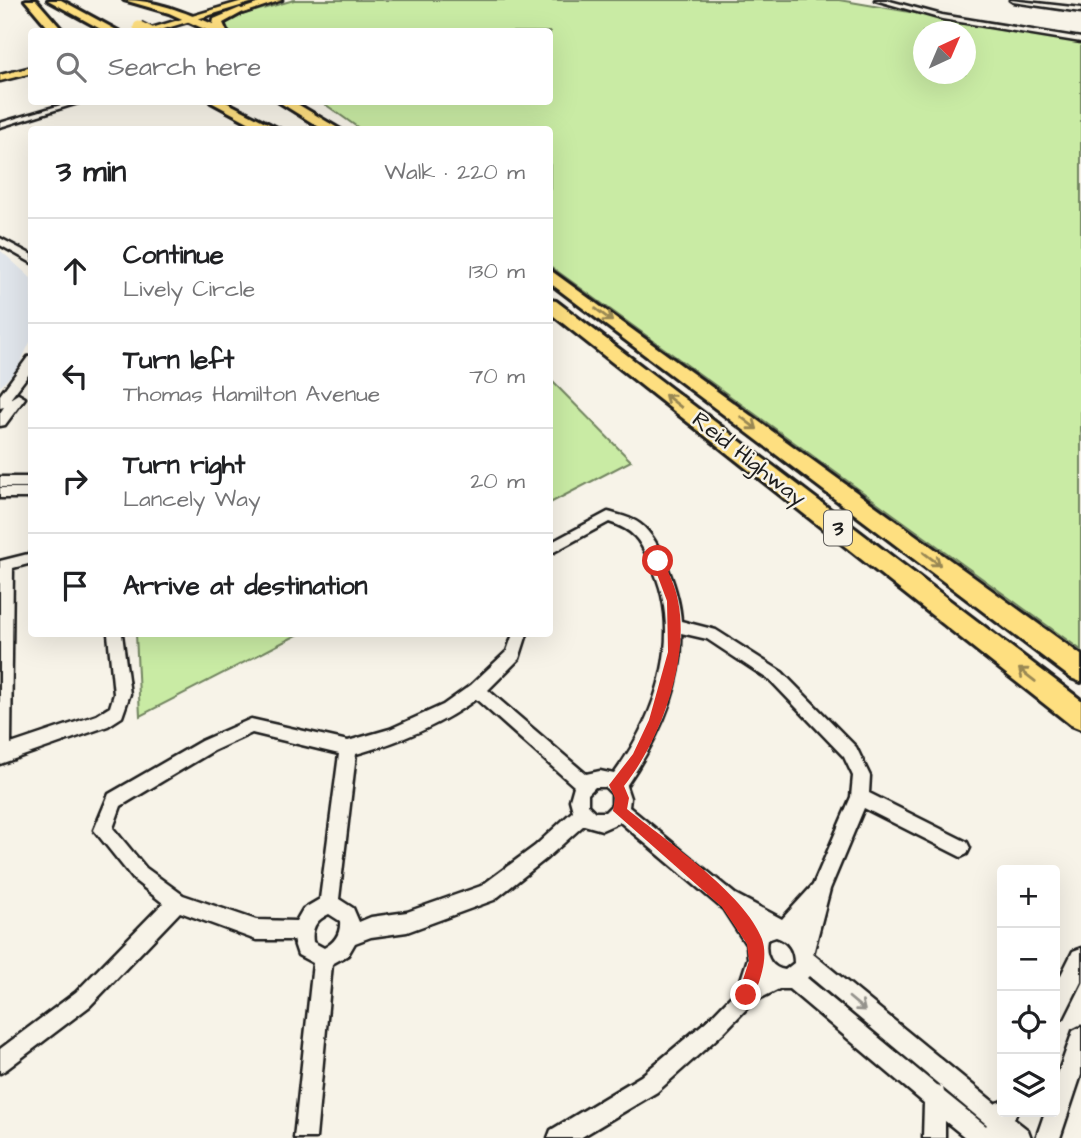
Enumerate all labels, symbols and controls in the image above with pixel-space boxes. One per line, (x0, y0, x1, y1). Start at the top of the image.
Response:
north arrow (913, 21, 976, 84)
search box (28, 28, 553, 105)
icon: search (52, 48, 90, 86)
text: Search here (108, 49, 261, 85)
text: 3 min (56, 151, 126, 193)
text: Walk · 220 m (384, 156, 525, 188)
text: Continue (123, 237, 224, 273)
icon: ahead (56, 252, 94, 290)
text: 130 m (469, 255, 525, 287)
text: Lively Circle (123, 273, 255, 305)
one-way arrow (595, 307, 614, 322)
text: Turn left (123, 342, 234, 378)
icon: left (56, 357, 94, 395)
text: 70 m (469, 360, 525, 392)
text: Thomas Hamilton Avenue (123, 378, 380, 410)
one-way arrow (664, 393, 682, 408)
street label: Reid Highway (685, 404, 813, 515)
one-way arrow (739, 415, 758, 430)
text: Turn right (123, 447, 245, 483)
icon: right (56, 462, 94, 500)
text: 20 m (470, 465, 525, 497)
text: Lancely Way (123, 483, 261, 515)
road number: 3 (824, 510, 852, 546)
route start (642, 545, 673, 576)
one-way arrow (922, 551, 941, 566)
icon: arrive (56, 567, 94, 605)
text: Arrive at destination (123, 568, 368, 604)
one-way arrow (1018, 667, 1037, 682)
map controls (997, 865, 1060, 1117)
button: + (997, 865, 1060, 928)
button: − (997, 928, 1060, 991)
route end (730, 979, 761, 1010)
button: locate (997, 991, 1060, 1054)
one-way arrow (848, 996, 866, 1012)
button: layers (997, 1054, 1060, 1117)

